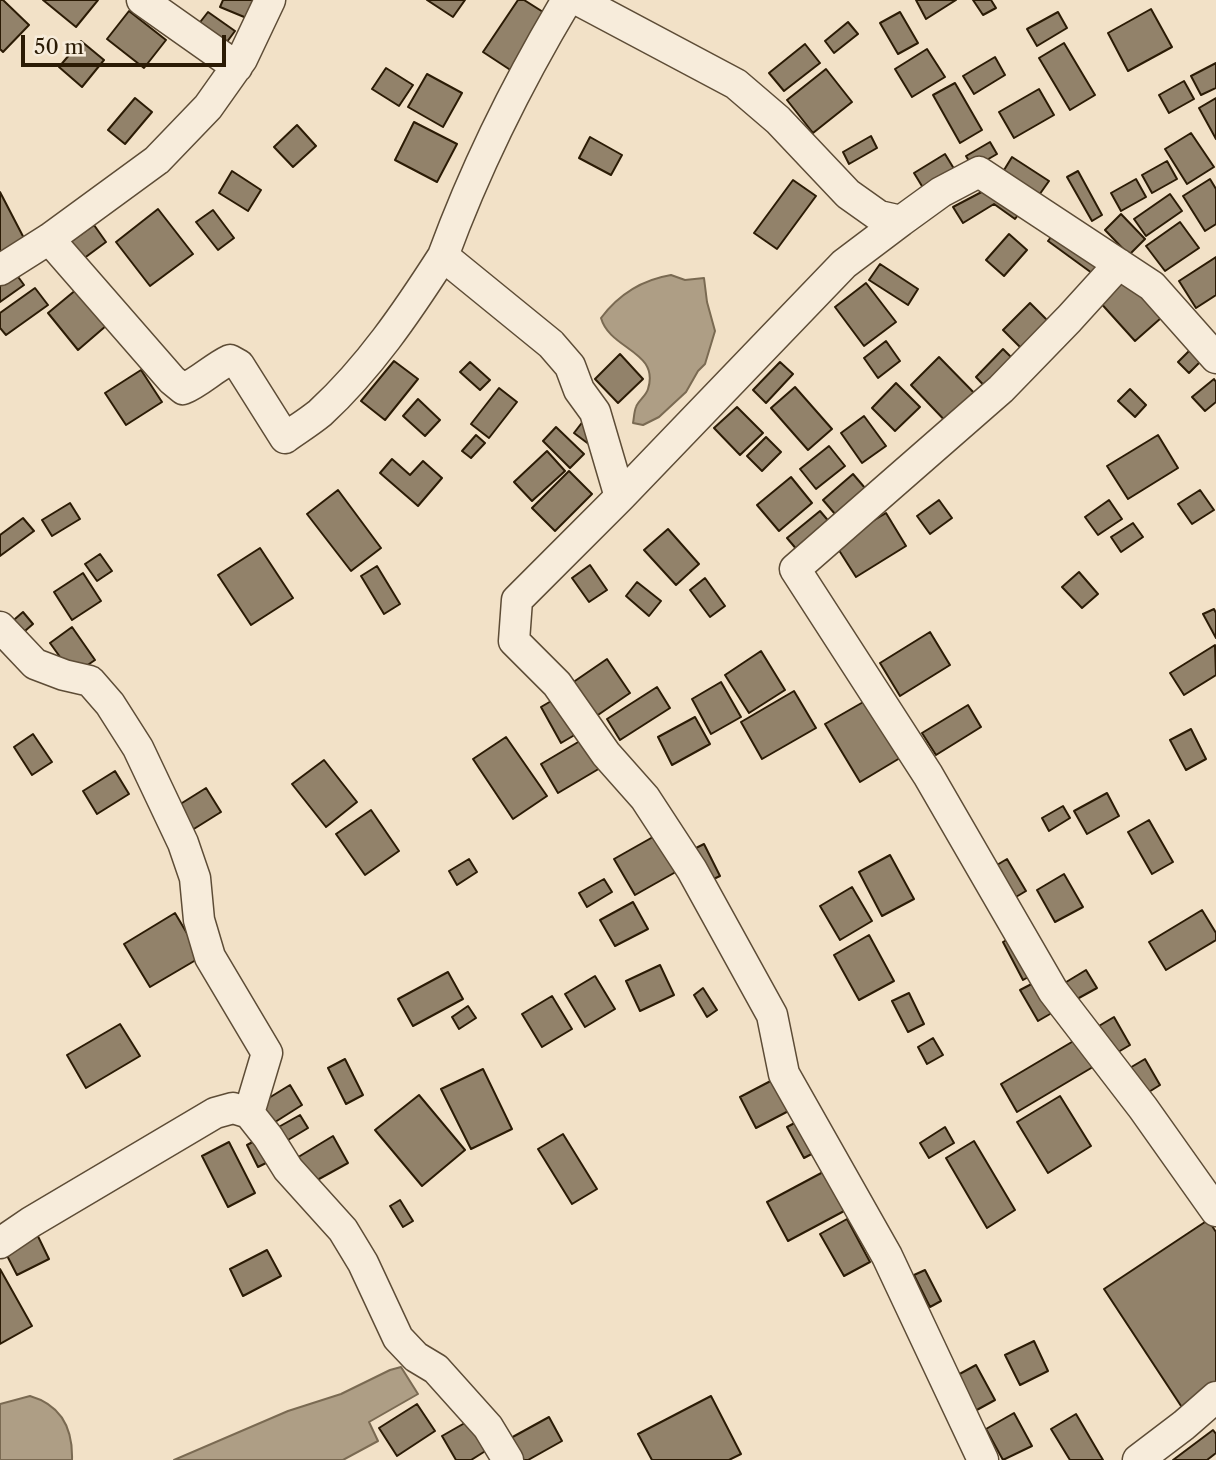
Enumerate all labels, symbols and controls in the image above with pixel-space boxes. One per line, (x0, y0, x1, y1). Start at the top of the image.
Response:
scale bar (24, 21, 229, 65)
text: 50 m (34, 34, 84, 59)

